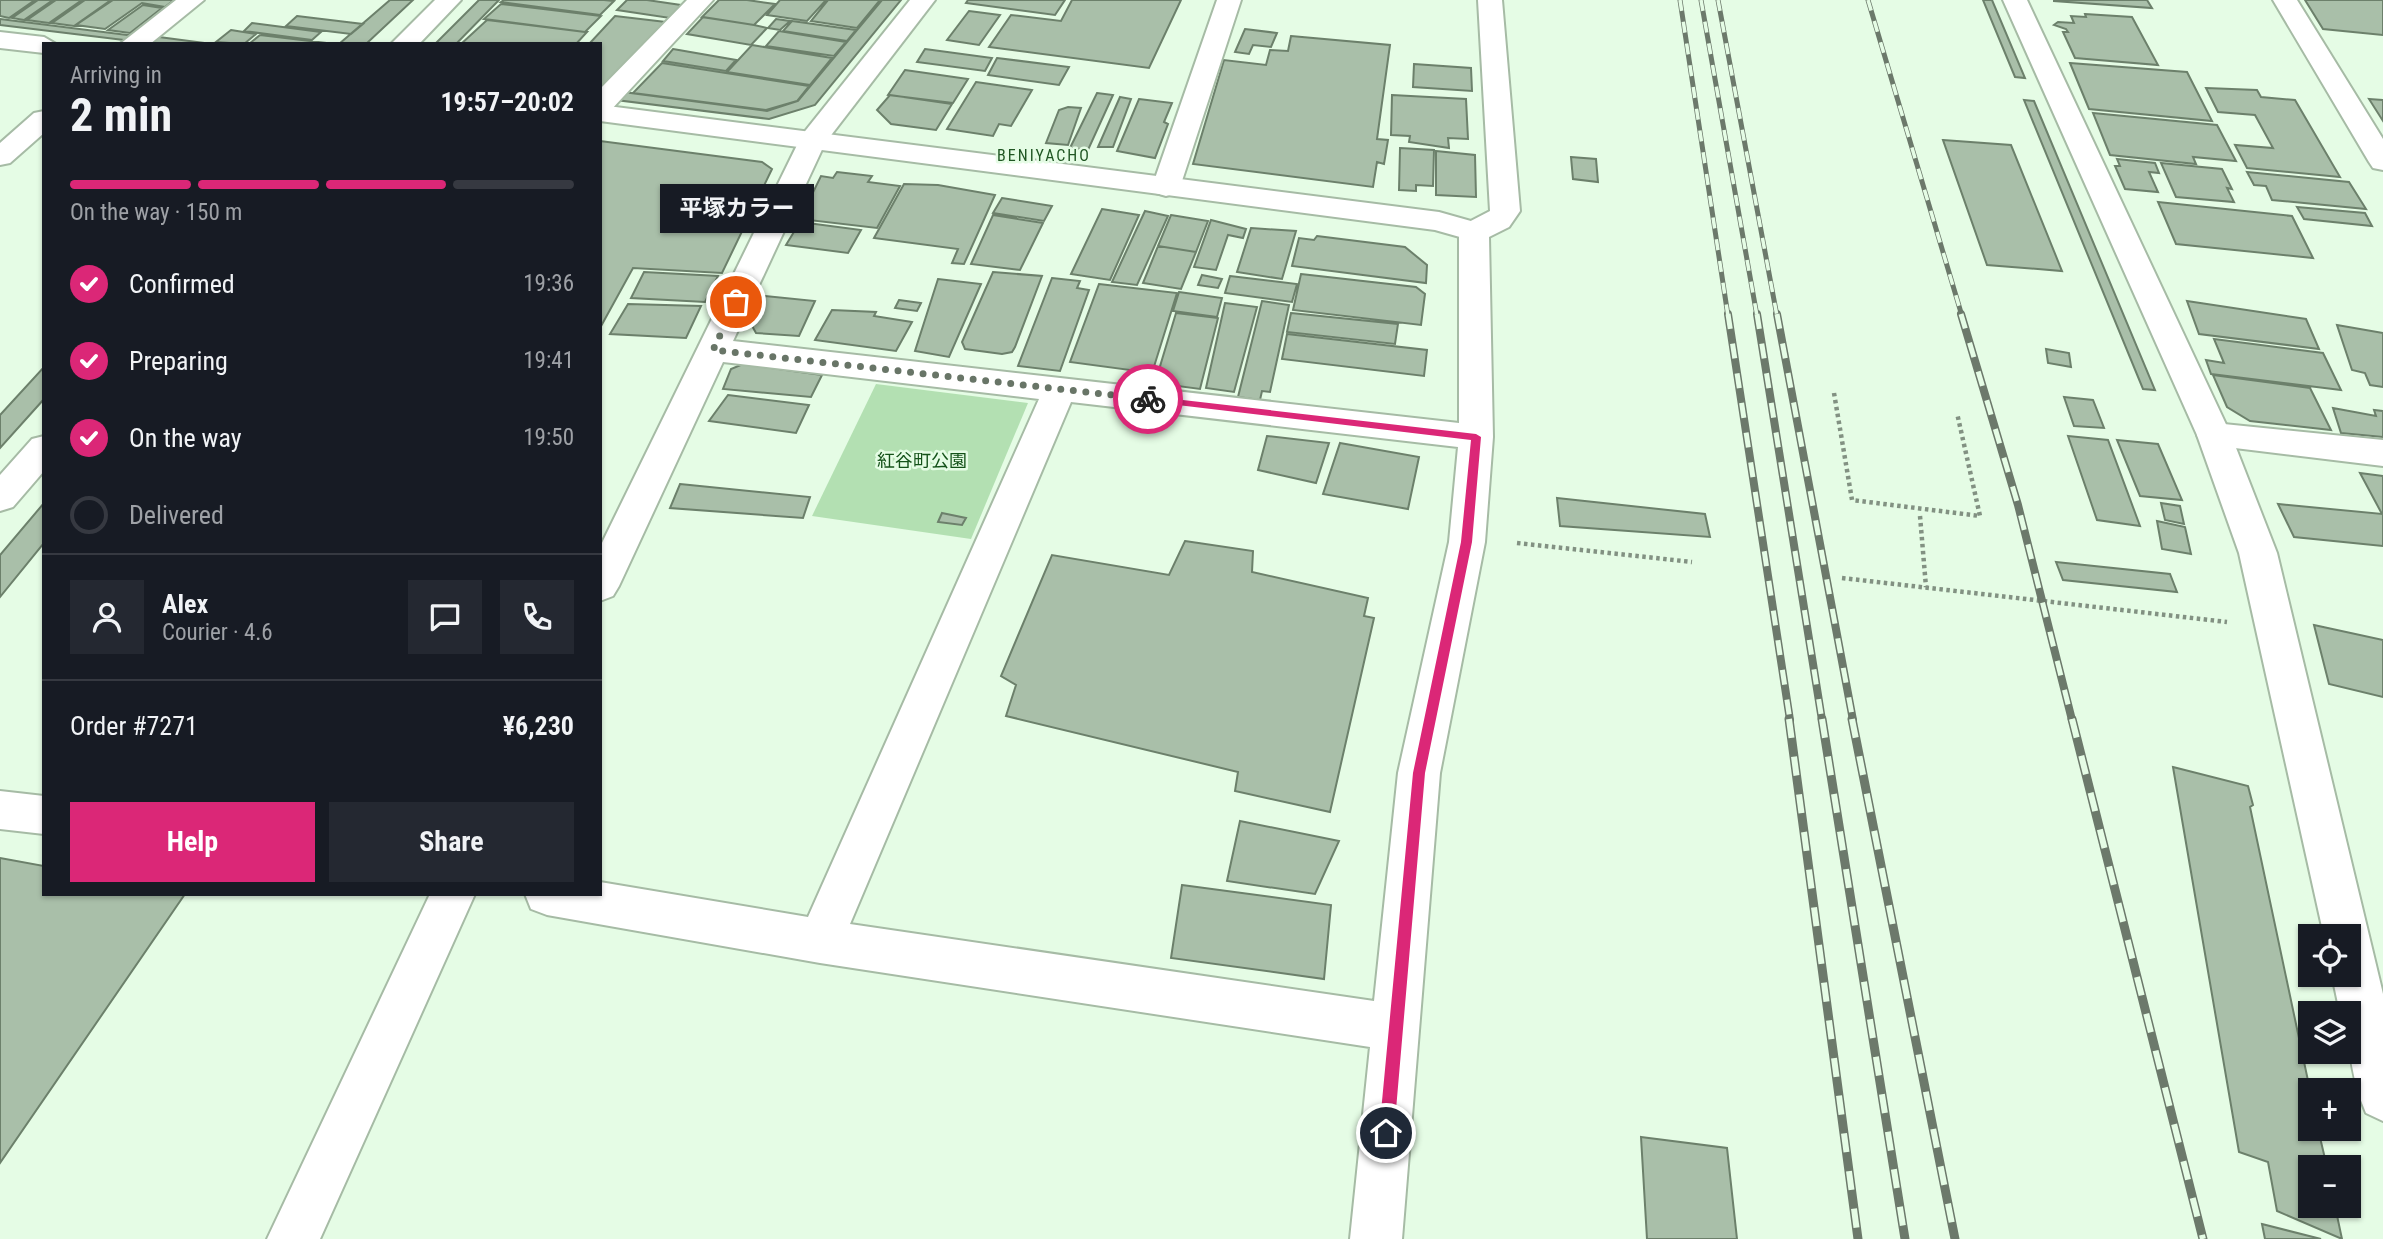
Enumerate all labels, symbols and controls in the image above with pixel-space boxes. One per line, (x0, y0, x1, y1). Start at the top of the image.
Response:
text: Arriving in (70, 62, 162, 89)
text: 19:57–20:02 (440, 87, 574, 117)
text: 2 min (70, 88, 172, 142)
district label: BENIYACHO (997, 146, 1091, 165)
callout: 平塚カラー (659, 183, 813, 232)
text: 平塚カラー (680, 195, 795, 222)
text: On the way · 150 m (70, 199, 242, 226)
icon: check (70, 265, 108, 303)
text: Confirmed (129, 269, 235, 299)
text: 19:36 (523, 270, 574, 297)
pin (706, 272, 766, 332)
icon: bag (717, 283, 755, 321)
icon: check (70, 342, 108, 380)
text: Preparing (129, 346, 228, 376)
text: 19:41 (523, 347, 574, 374)
courier (1113, 364, 1183, 434)
icon: bike (1129, 380, 1167, 418)
icon: check (70, 419, 108, 457)
text: On the way (129, 423, 242, 453)
text: 19:50 (523, 424, 574, 451)
park label: 紅谷町公園 (877, 450, 967, 471)
text: Delivered (129, 500, 224, 530)
button: person (70, 580, 144, 654)
button: chat (408, 580, 482, 654)
button: phone (500, 580, 574, 654)
text: Alex (162, 589, 208, 619)
text: Courier · 4.6 (162, 619, 273, 646)
text: Order #7271 (70, 711, 198, 741)
text: ¥6,230 (503, 711, 574, 741)
button: Help (70, 802, 315, 882)
button: Share (329, 802, 574, 882)
map controls (2298, 924, 2361, 1218)
button: locate (2298, 924, 2361, 987)
button: layers (2298, 1001, 2361, 1064)
button: + (2298, 1078, 2361, 1141)
pin (1356, 1103, 1416, 1163)
icon: home (1367, 1114, 1405, 1152)
button: − (2298, 1155, 2361, 1218)

